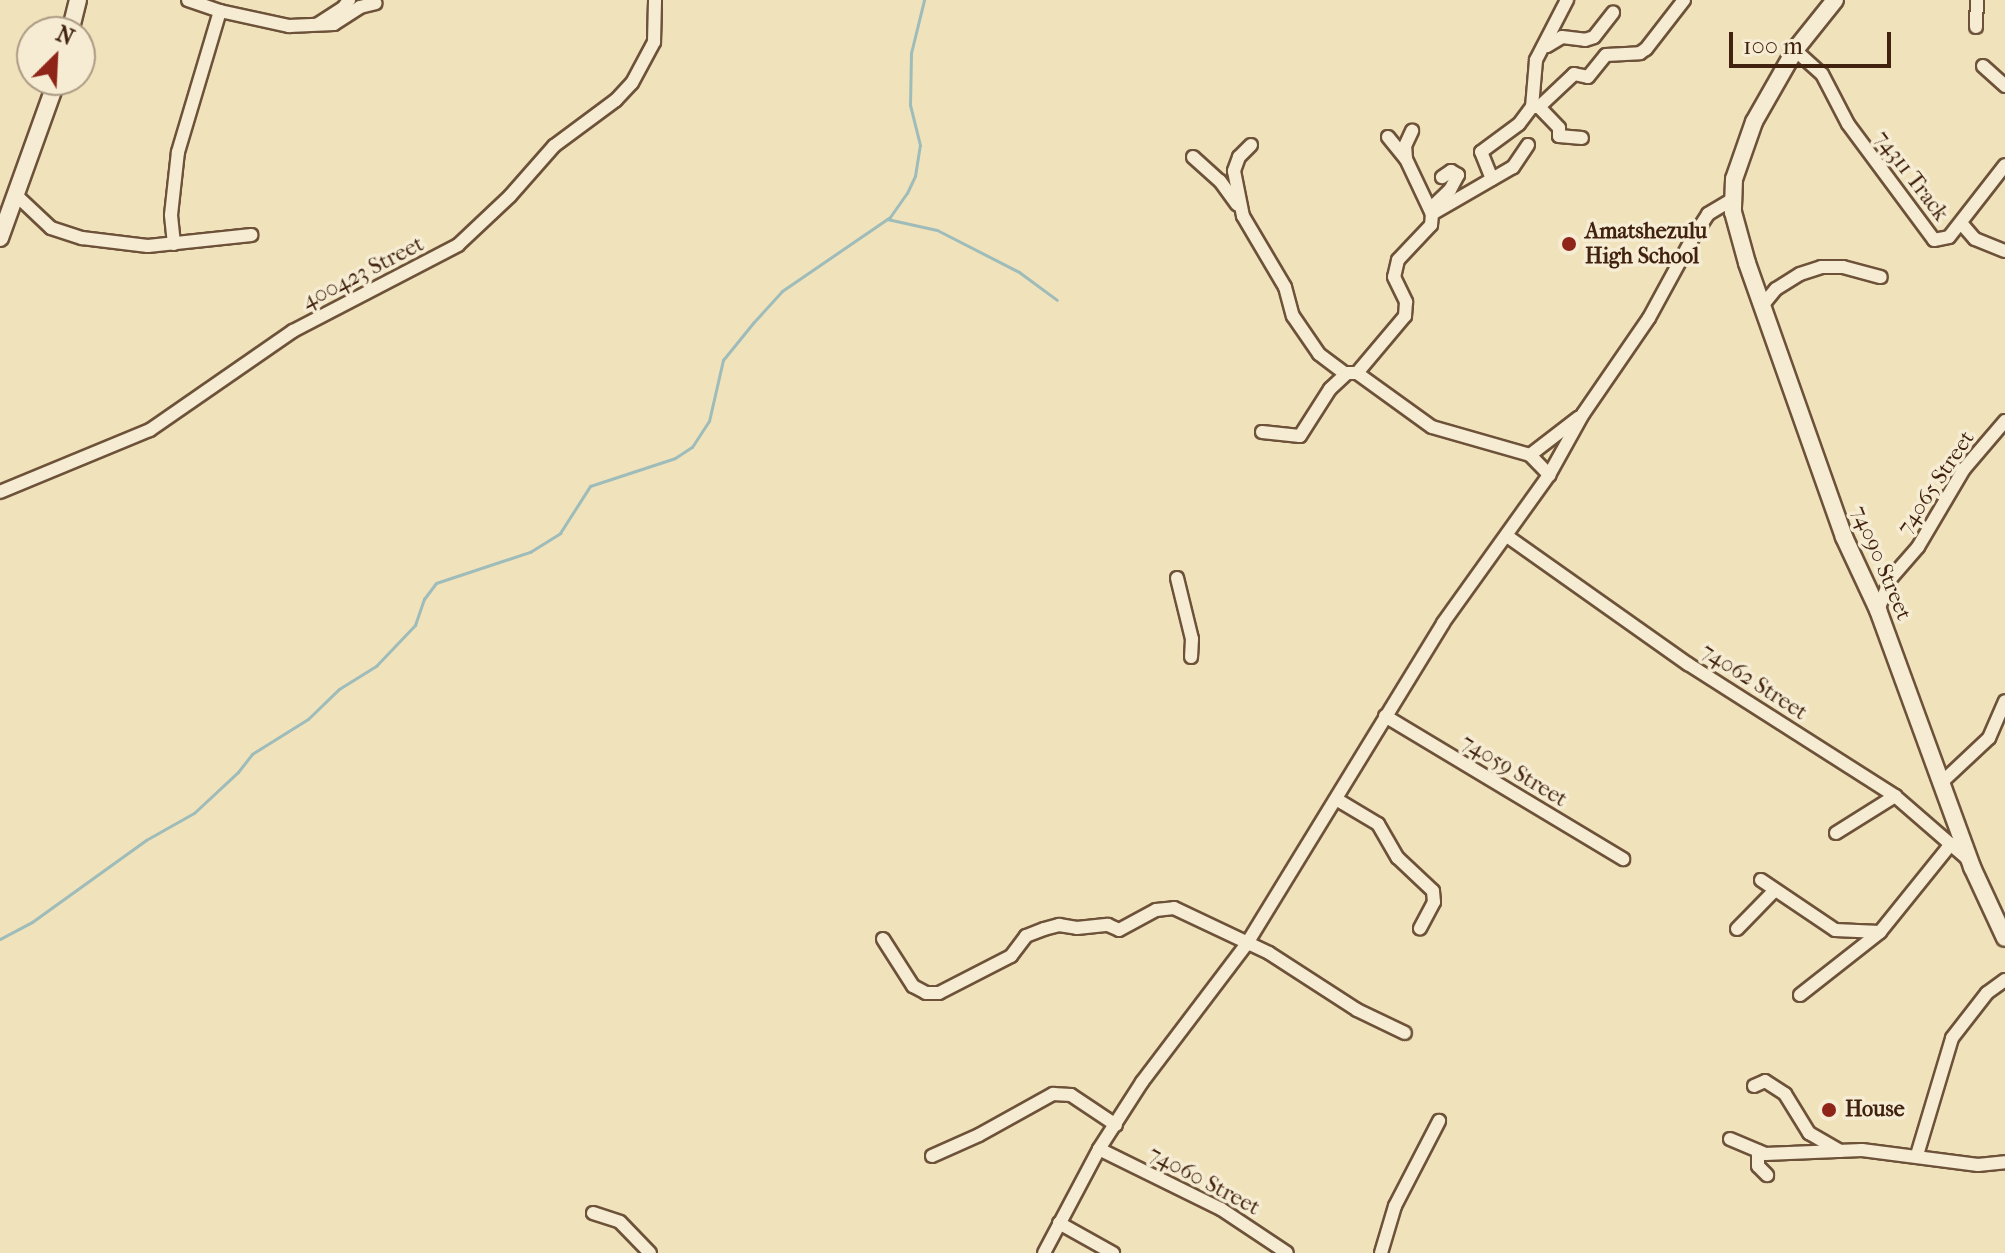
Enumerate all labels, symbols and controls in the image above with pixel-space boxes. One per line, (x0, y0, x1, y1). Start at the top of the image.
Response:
north arrow (16, 16, 96, 96)
scale bar (1733, 16, 1895, 66)
text: N (52, 21, 78, 51)
text: 100 m (1743, 32, 1803, 60)
street label: 74311 Track (1868, 126, 1954, 226)
place label: Amatshezulu High School (1585, 218, 1707, 270)
street label: 400423 Street (298, 231, 428, 315)
marker: Amatshezulu High School (1560, 235, 1578, 253)
street label: 74065 Street (1892, 426, 1980, 540)
street label: 74090 Street (1845, 502, 1917, 624)
street label: 74062 Street (1696, 638, 1812, 726)
street label: 74059 Street (1456, 729, 1572, 813)
place label: House (1845, 1097, 1905, 1123)
marker: House (1820, 1101, 1838, 1119)
street label: 74060 Street (1144, 1141, 1264, 1221)

